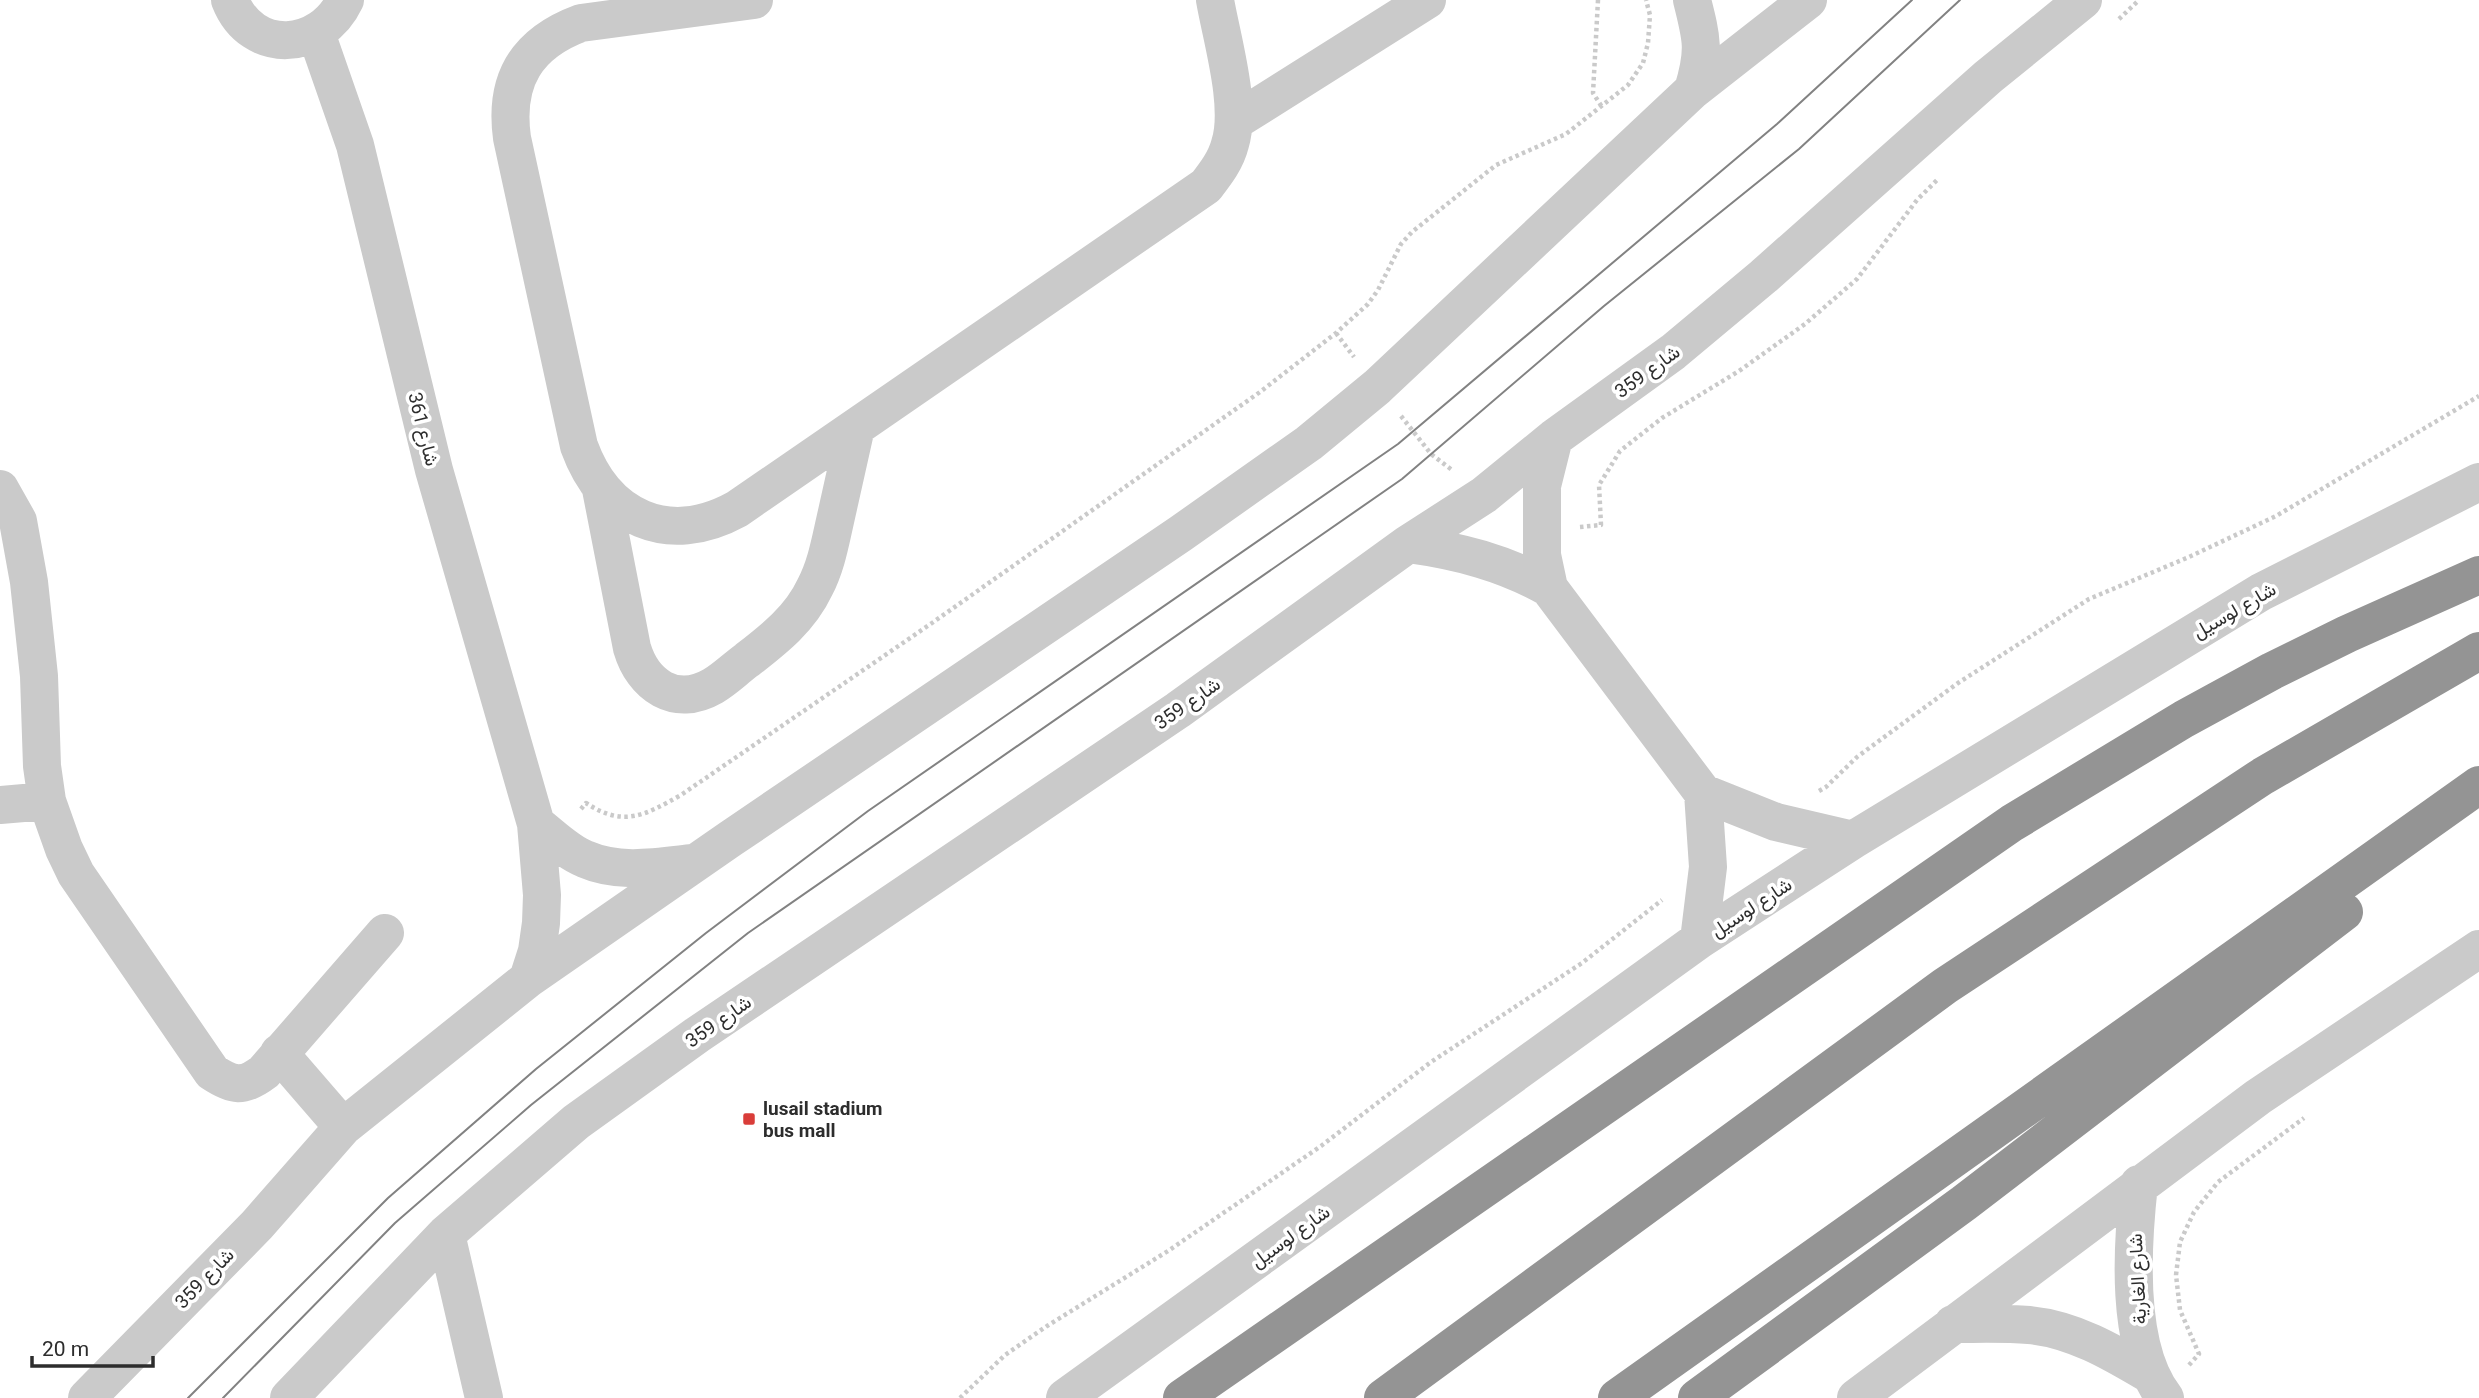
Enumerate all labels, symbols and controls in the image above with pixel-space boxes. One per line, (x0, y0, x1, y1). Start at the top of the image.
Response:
street label: شارع 359 (1610, 340, 1685, 404)
street label: شارع 361 (402, 390, 444, 469)
street label: شارع لوسيل (2189, 577, 2280, 644)
street label: شارع 359 (1150, 672, 1225, 735)
street label: شارع لوسيل (1706, 873, 1797, 943)
street label: شارع 359 (681, 990, 756, 1053)
place label: lusail stadium bus mall (763, 1097, 883, 1142)
marker: lusail stadium bus mall (741, 1111, 757, 1127)
street label: شارع لوسيل (1246, 1200, 1335, 1274)
street label: شارع الغارية (2124, 1233, 2152, 1325)
street label: شارع 359 (170, 1243, 239, 1314)
scale bar (32, 1324, 152, 1368)
text: 20 m (42, 1337, 89, 1361)

